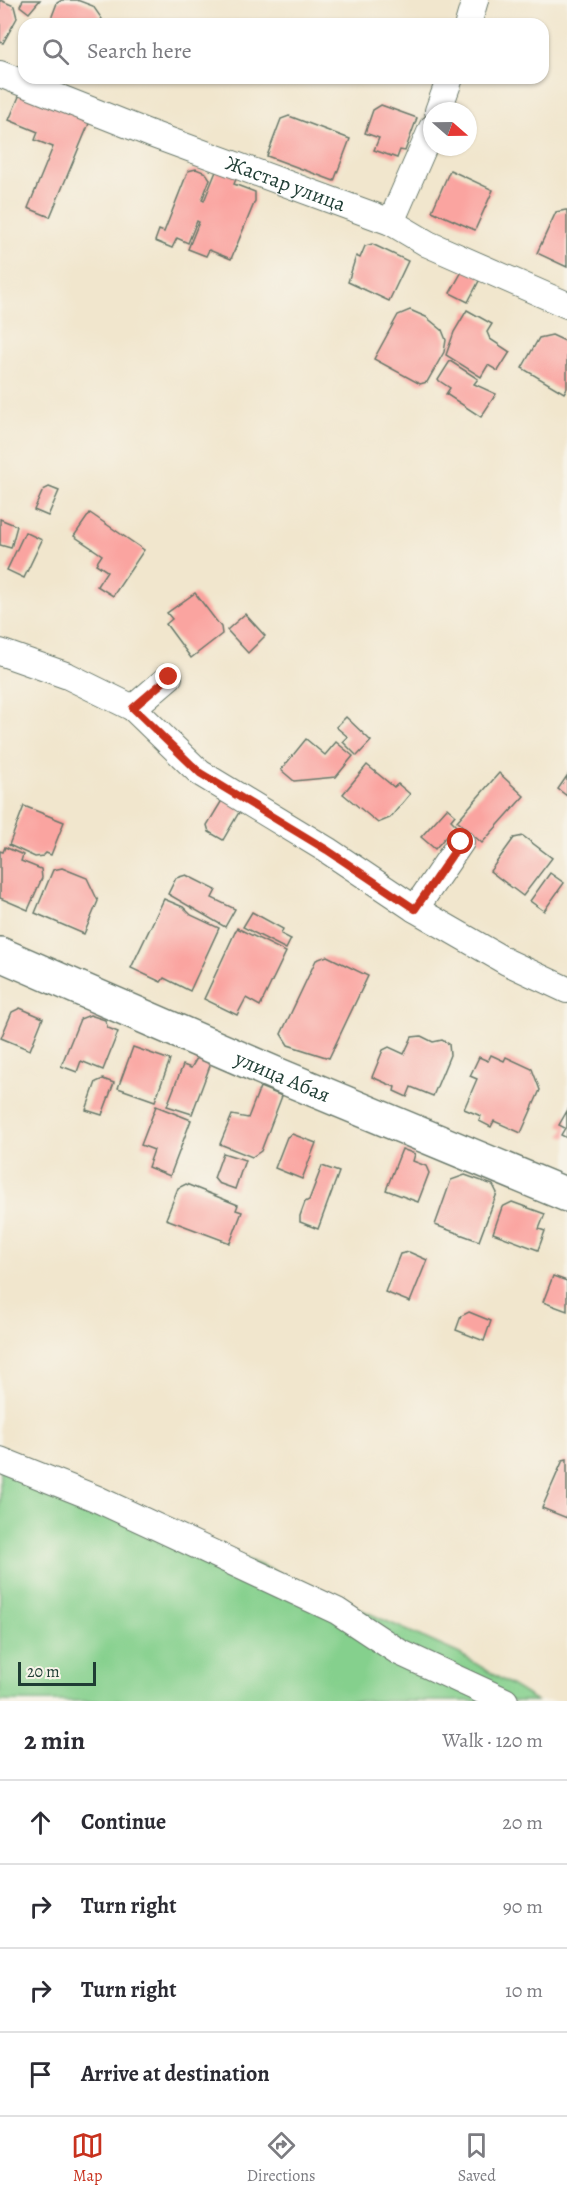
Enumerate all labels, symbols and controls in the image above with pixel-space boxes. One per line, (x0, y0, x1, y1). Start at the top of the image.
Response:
search box (18, 18, 549, 84)
icon: search (39, 35, 72, 68)
text: Search here (87, 36, 192, 66)
north arrow (423, 102, 477, 156)
street label: Жастар улица (222, 149, 350, 218)
route end (155, 663, 181, 689)
route start (447, 828, 473, 854)
street label: улица Абая (230, 1043, 334, 1109)
scale bar (18, 1659, 96, 1686)
text: 20 m (27, 1661, 60, 1683)
text: 2 min (24, 1723, 85, 1758)
text: Walk · 120 m (442, 1727, 543, 1754)
icon: ahead (24, 1806, 57, 1839)
text: Continue (81, 1807, 166, 1837)
text: 20 m (502, 1809, 543, 1836)
icon: right (24, 1890, 57, 1923)
text: Turn right (81, 1891, 177, 1921)
text: 90 m (503, 1893, 543, 1920)
icon: right (24, 1974, 57, 2007)
text: Turn right (81, 1975, 177, 2005)
text: 10 m (505, 1977, 543, 2004)
icon: arrive (24, 2058, 57, 2091)
text: Arrive at destination (81, 2059, 270, 2089)
tab: Map (71, 2129, 104, 2187)
tab: Directions (247, 2129, 315, 2187)
tab: Saved (458, 2129, 496, 2187)

